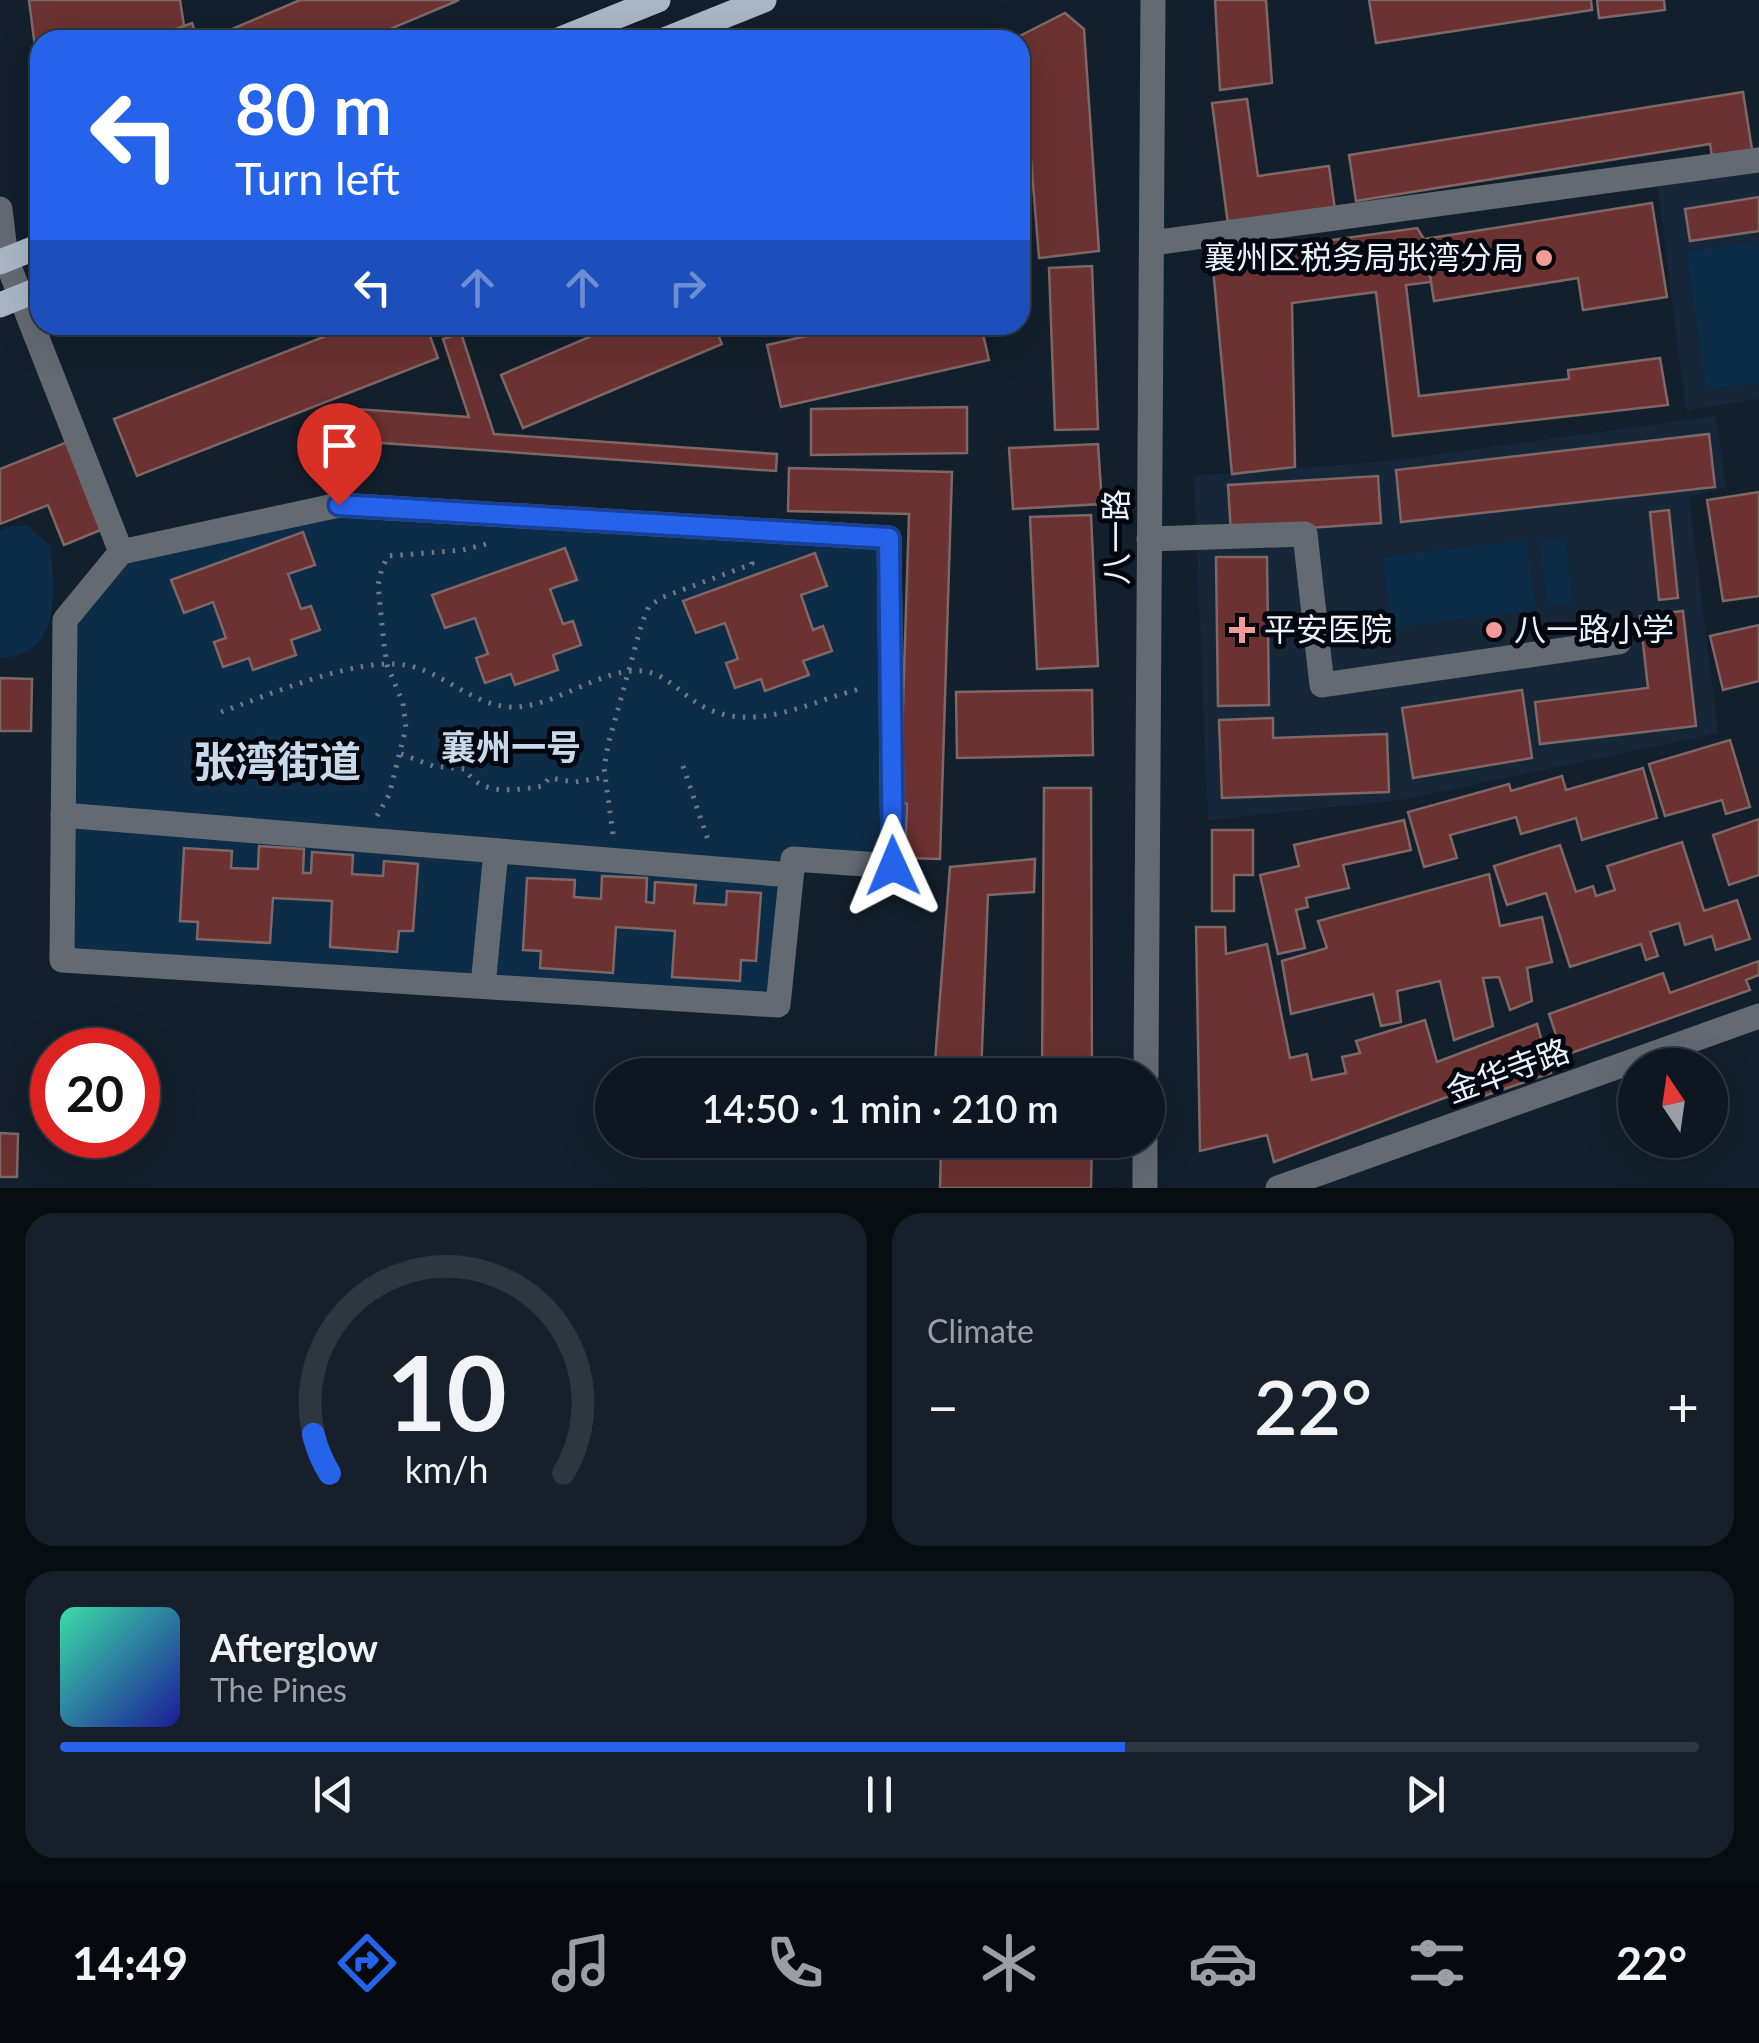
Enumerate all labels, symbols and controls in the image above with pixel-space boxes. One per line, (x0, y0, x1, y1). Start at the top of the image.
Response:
text: 80 m (235, 66, 392, 150)
icon: left (70, 70, 200, 200)
text: Turn left (235, 151, 400, 205)
place label: 襄州区税务局张湾分局 (1204, 237, 1524, 276)
marker: 襄州区税务局张湾分局 (1533, 247, 1555, 269)
icon: left (345, 260, 400, 315)
icon: ahead (450, 260, 505, 315)
icon: ahead (555, 260, 610, 315)
icon: right (660, 260, 715, 315)
pin (297, 403, 382, 506)
icon: arrive (312, 418, 367, 473)
street label: 八一路 (1096, 489, 1135, 585)
place label: 平安医院 (1264, 609, 1392, 648)
place label: 八一路小学 (1514, 609, 1674, 648)
marker: 平安医院 (1229, 617, 1255, 643)
marker: 八一路小学 (1483, 619, 1505, 641)
district label: 襄州一号 (441, 725, 581, 767)
district label: 张湾街道 (193, 736, 361, 786)
position arrow (841, 814, 945, 918)
speed limit sign: 20 (30, 1028, 160, 1158)
street label: 金华寺路 (1441, 1029, 1574, 1110)
north arrow (1618, 1048, 1728, 1158)
map controls (1618, 1048, 1728, 1158)
text: 14:50 · 1 min · 210 m (702, 1085, 1058, 1131)
text: Climate (927, 1311, 1034, 1350)
text: 10 (386, 1328, 506, 1453)
text: 22° (1254, 1361, 1372, 1451)
text: − (927, 1373, 959, 1439)
text: + (1667, 1373, 1699, 1439)
text: km/h (404, 1448, 488, 1491)
text: Afterglow (210, 1624, 378, 1670)
text: The Pines (210, 1670, 347, 1709)
icon: previous (306, 1767, 361, 1822)
icon: pause (852, 1767, 907, 1822)
icon: next (1398, 1767, 1453, 1822)
icon: directions (332, 1928, 402, 1998)
icon: music (546, 1928, 616, 1998)
icon: phone (760, 1928, 830, 1998)
icon: climate (974, 1928, 1044, 1998)
icon: car (1188, 1928, 1258, 1998)
icon: filters (1402, 1928, 1472, 1998)
text: 14:49 (72, 1936, 188, 1990)
text: 22° (1616, 1936, 1687, 1990)

